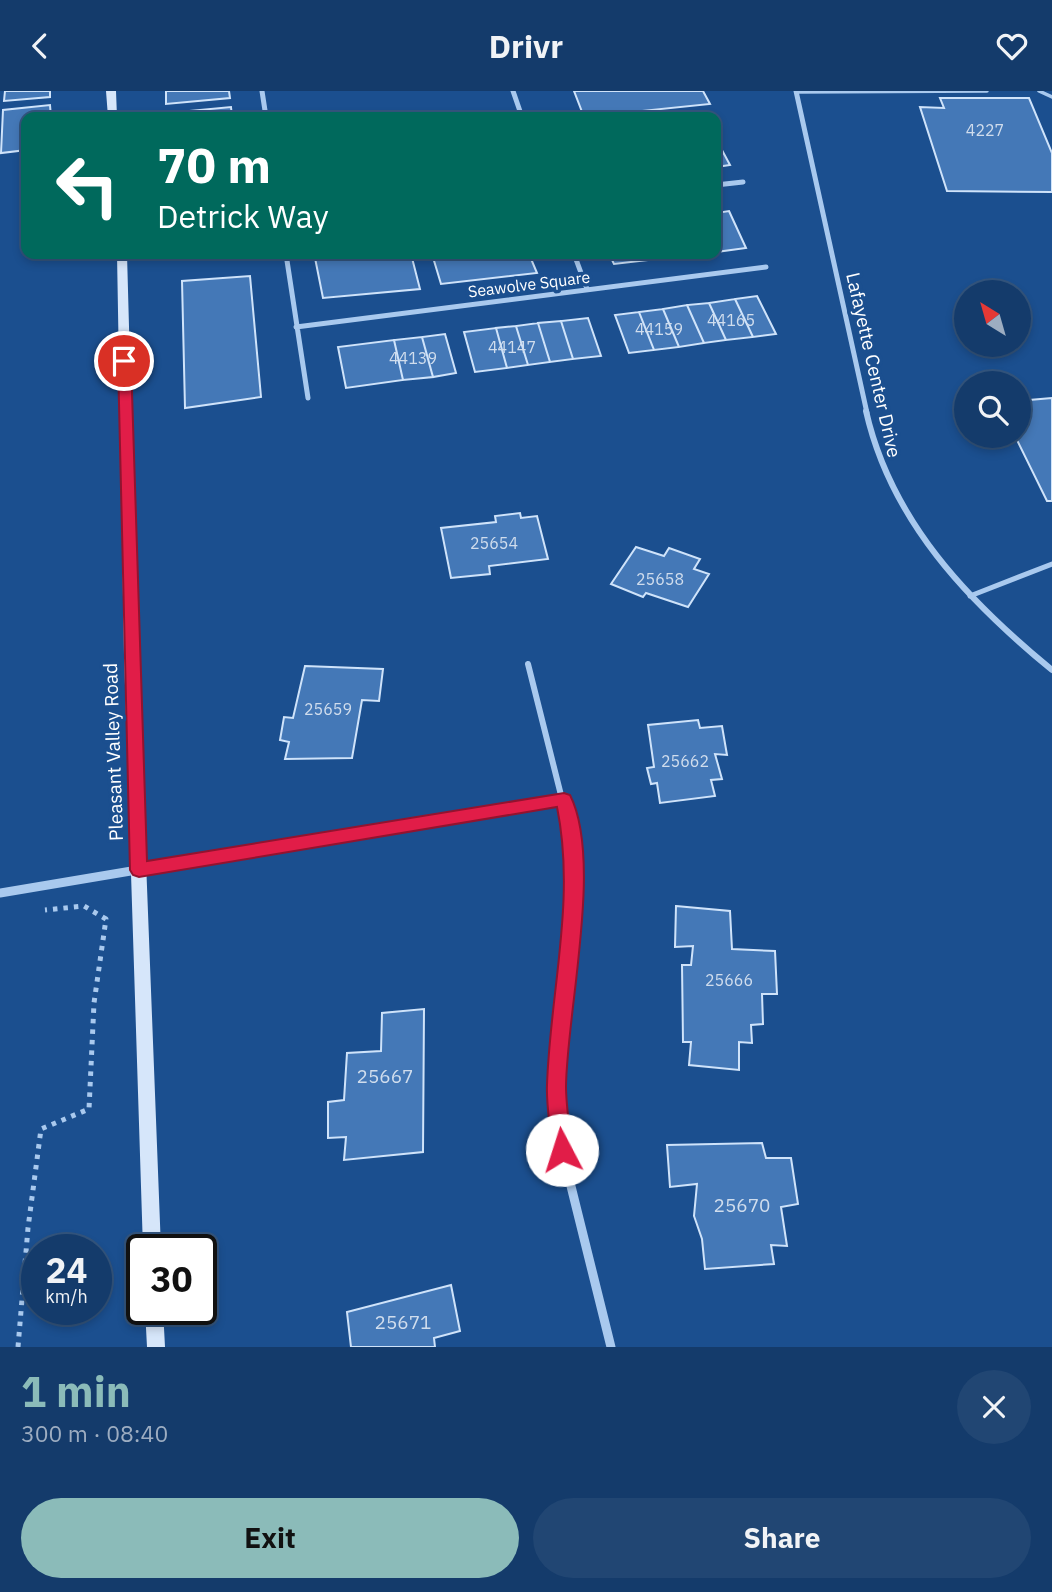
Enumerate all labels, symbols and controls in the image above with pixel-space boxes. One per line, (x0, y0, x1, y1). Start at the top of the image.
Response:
text: Drivr (489, 25, 563, 67)
icon: back (21, 27, 59, 65)
icon: heart (993, 27, 1031, 65)
house number: 4227 (966, 120, 1004, 140)
text: 70 m (157, 133, 271, 196)
icon: left (42, 140, 133, 231)
text: Detrick Way (157, 195, 329, 237)
street label: Seawolve Square (467, 267, 591, 301)
street label: Lafayette Center Drive (841, 270, 907, 460)
north arrow (954, 280, 1031, 357)
map controls (954, 280, 1031, 448)
house number: 44165 (707, 310, 755, 330)
house number: 44159 (635, 319, 683, 339)
pin (94, 331, 154, 391)
house number: 44147 (488, 337, 536, 357)
icon: arrive (105, 342, 143, 380)
house number: 44139 (389, 348, 437, 368)
button: search (954, 371, 1031, 448)
house number: 25654 (470, 533, 518, 553)
house number: 25658 (636, 569, 684, 589)
street label: Pleasant Valley Road (98, 663, 128, 841)
house number: 25659 (304, 699, 352, 719)
house number: 25662 (661, 751, 709, 771)
house number: 25666 (705, 970, 753, 990)
house number: 25667 (356, 1064, 414, 1088)
position arrow (525, 1113, 599, 1187)
house number: 25670 (713, 1193, 771, 1217)
speed limit sign: 30 (126, 1234, 217, 1325)
text: 24 (45, 1247, 88, 1293)
text: km/h (45, 1285, 88, 1308)
house number: 25671 (374, 1310, 432, 1334)
text: 1 min (21, 1364, 131, 1419)
button: close (957, 1370, 1031, 1444)
text: 300 m · 08:40 (21, 1418, 168, 1448)
button: Exit (21, 1498, 519, 1578)
button: Share (533, 1498, 1031, 1578)

